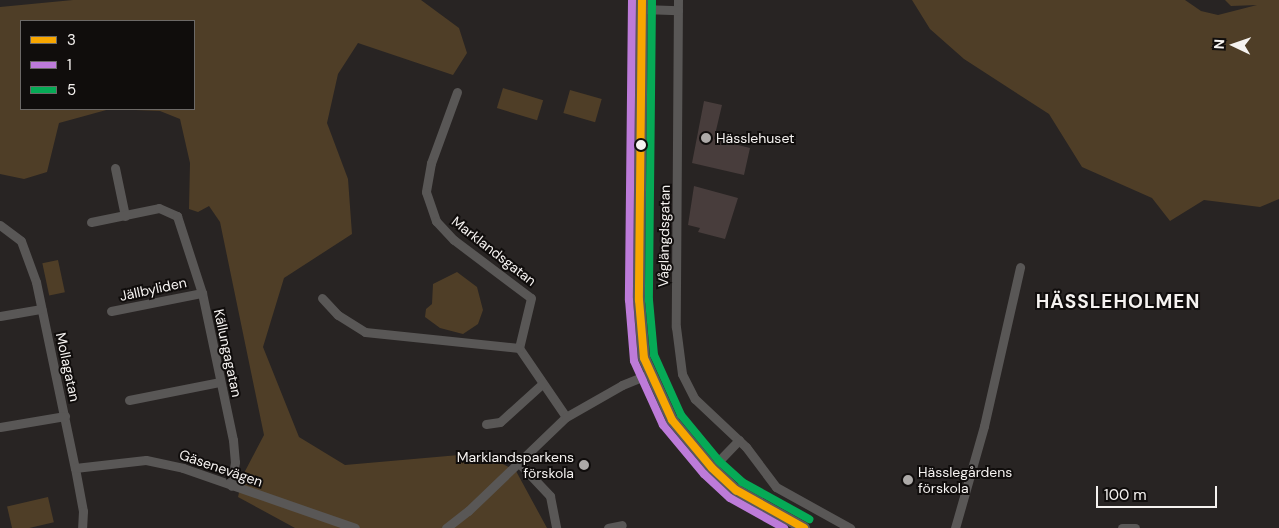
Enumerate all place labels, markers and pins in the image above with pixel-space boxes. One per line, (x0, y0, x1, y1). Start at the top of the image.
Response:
place label: Hässlehuset (716, 130, 795, 146)
marker: Hässlehuset (700, 132, 712, 144)
unlabelled marker (636, 140, 646, 150)
place label: Marklandsparkens förskola (457, 449, 574, 482)
marker: Marklandsparkens förskola (578, 459, 590, 471)
place label: Hässlegårdens förskola (918, 464, 1012, 497)
marker: Hässlegårdens förskola (902, 474, 914, 486)

